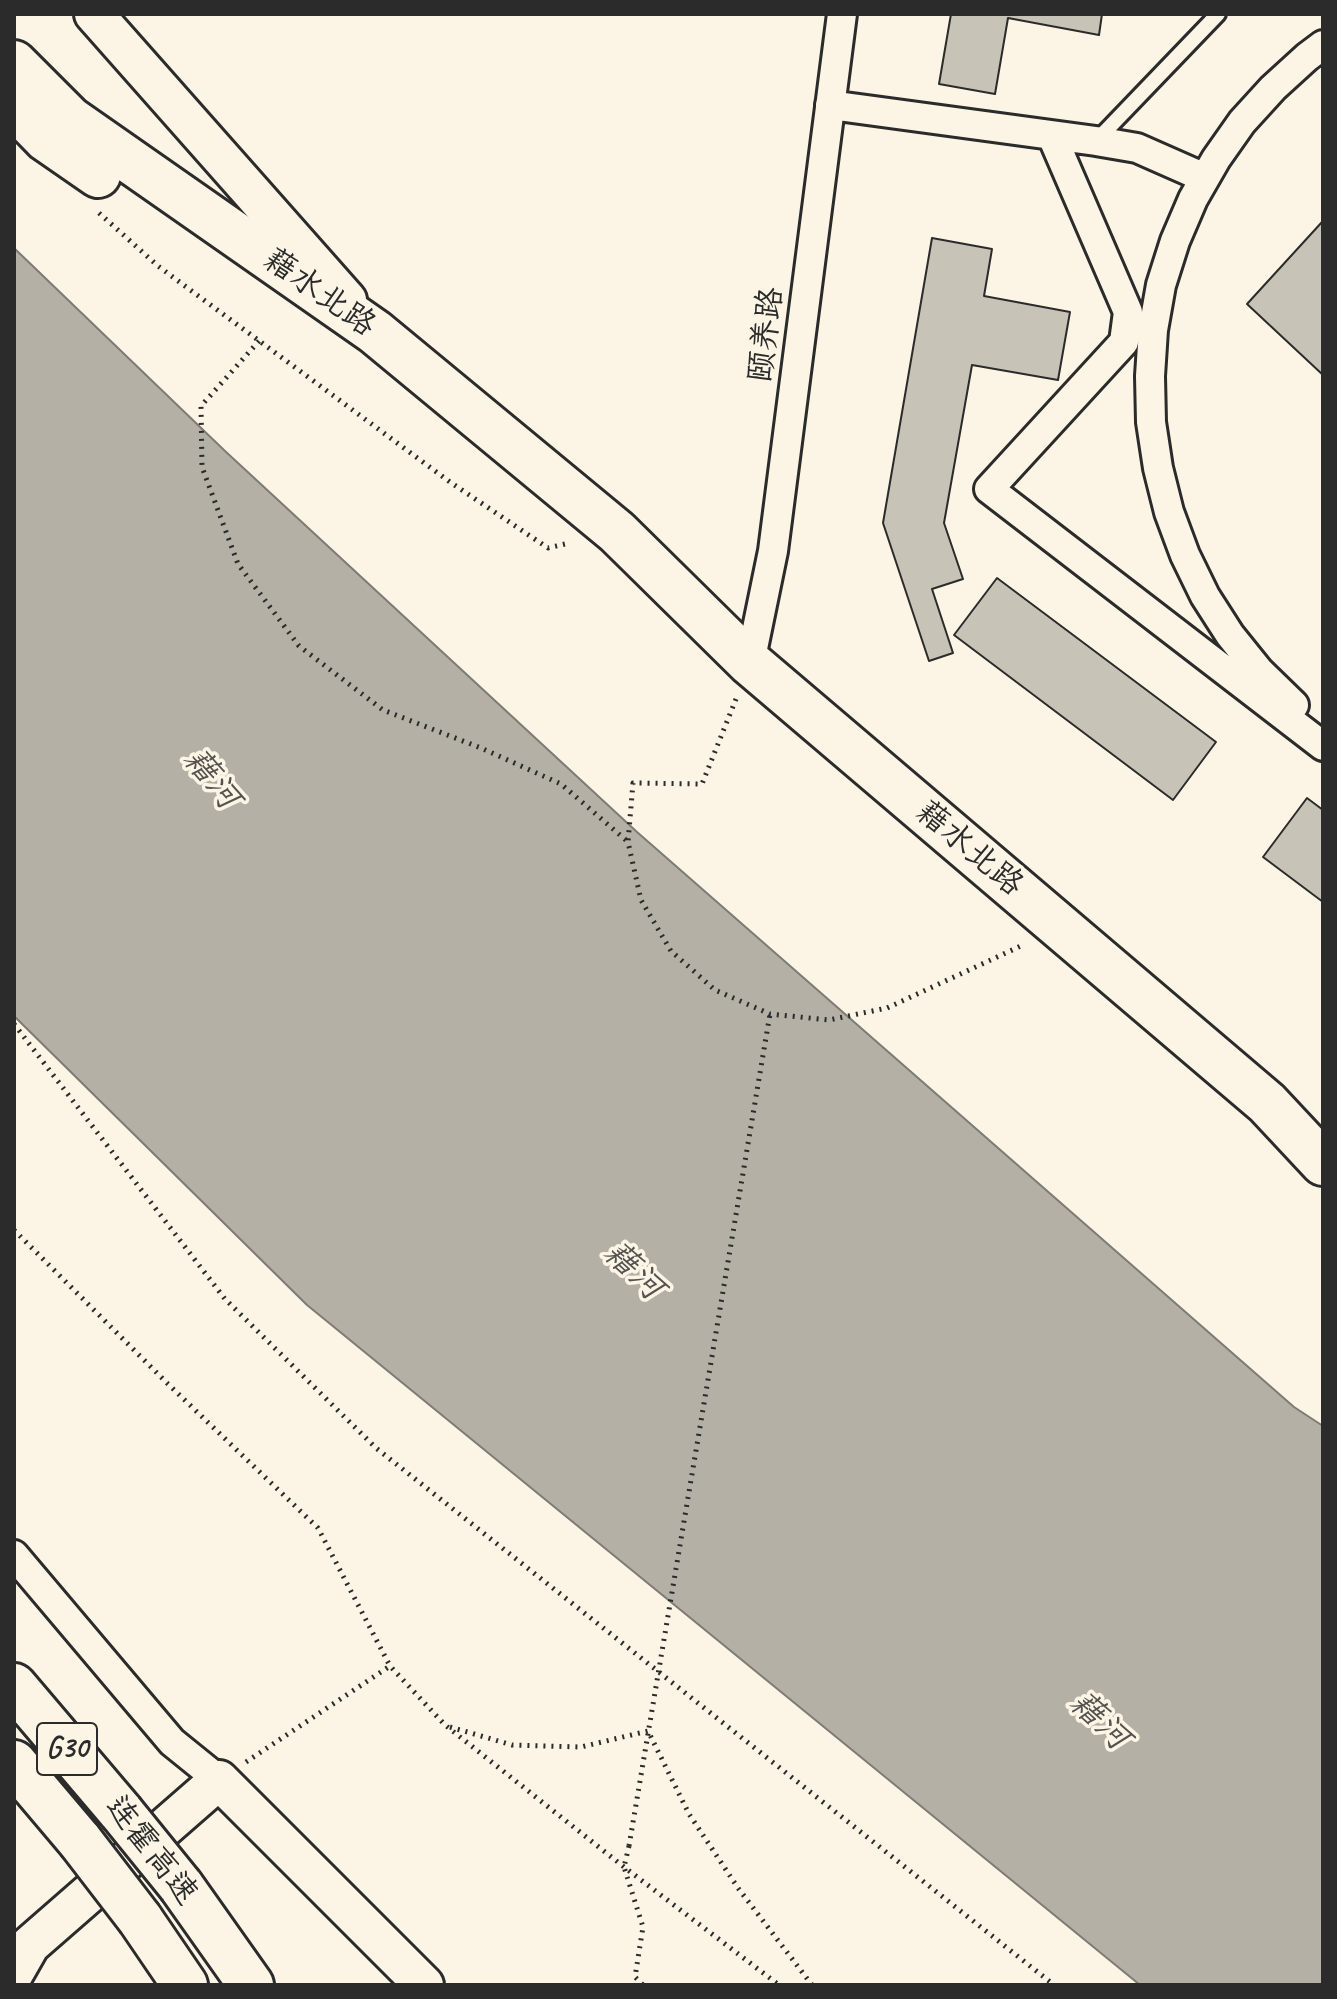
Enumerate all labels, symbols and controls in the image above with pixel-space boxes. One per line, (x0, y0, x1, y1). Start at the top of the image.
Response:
street label: 藉水北路 (256, 241, 382, 345)
street label: 颐养路 (742, 285, 792, 385)
water label: 藉河 (174, 740, 248, 818)
street label: 藉水北路 (908, 793, 1030, 905)
water label: 藉河 (594, 1233, 672, 1309)
water label: 藉河 (1060, 1683, 1138, 1759)
road number: G30 (37, 1723, 97, 1775)
street label: 连霍高速 (96, 1789, 206, 1913)

